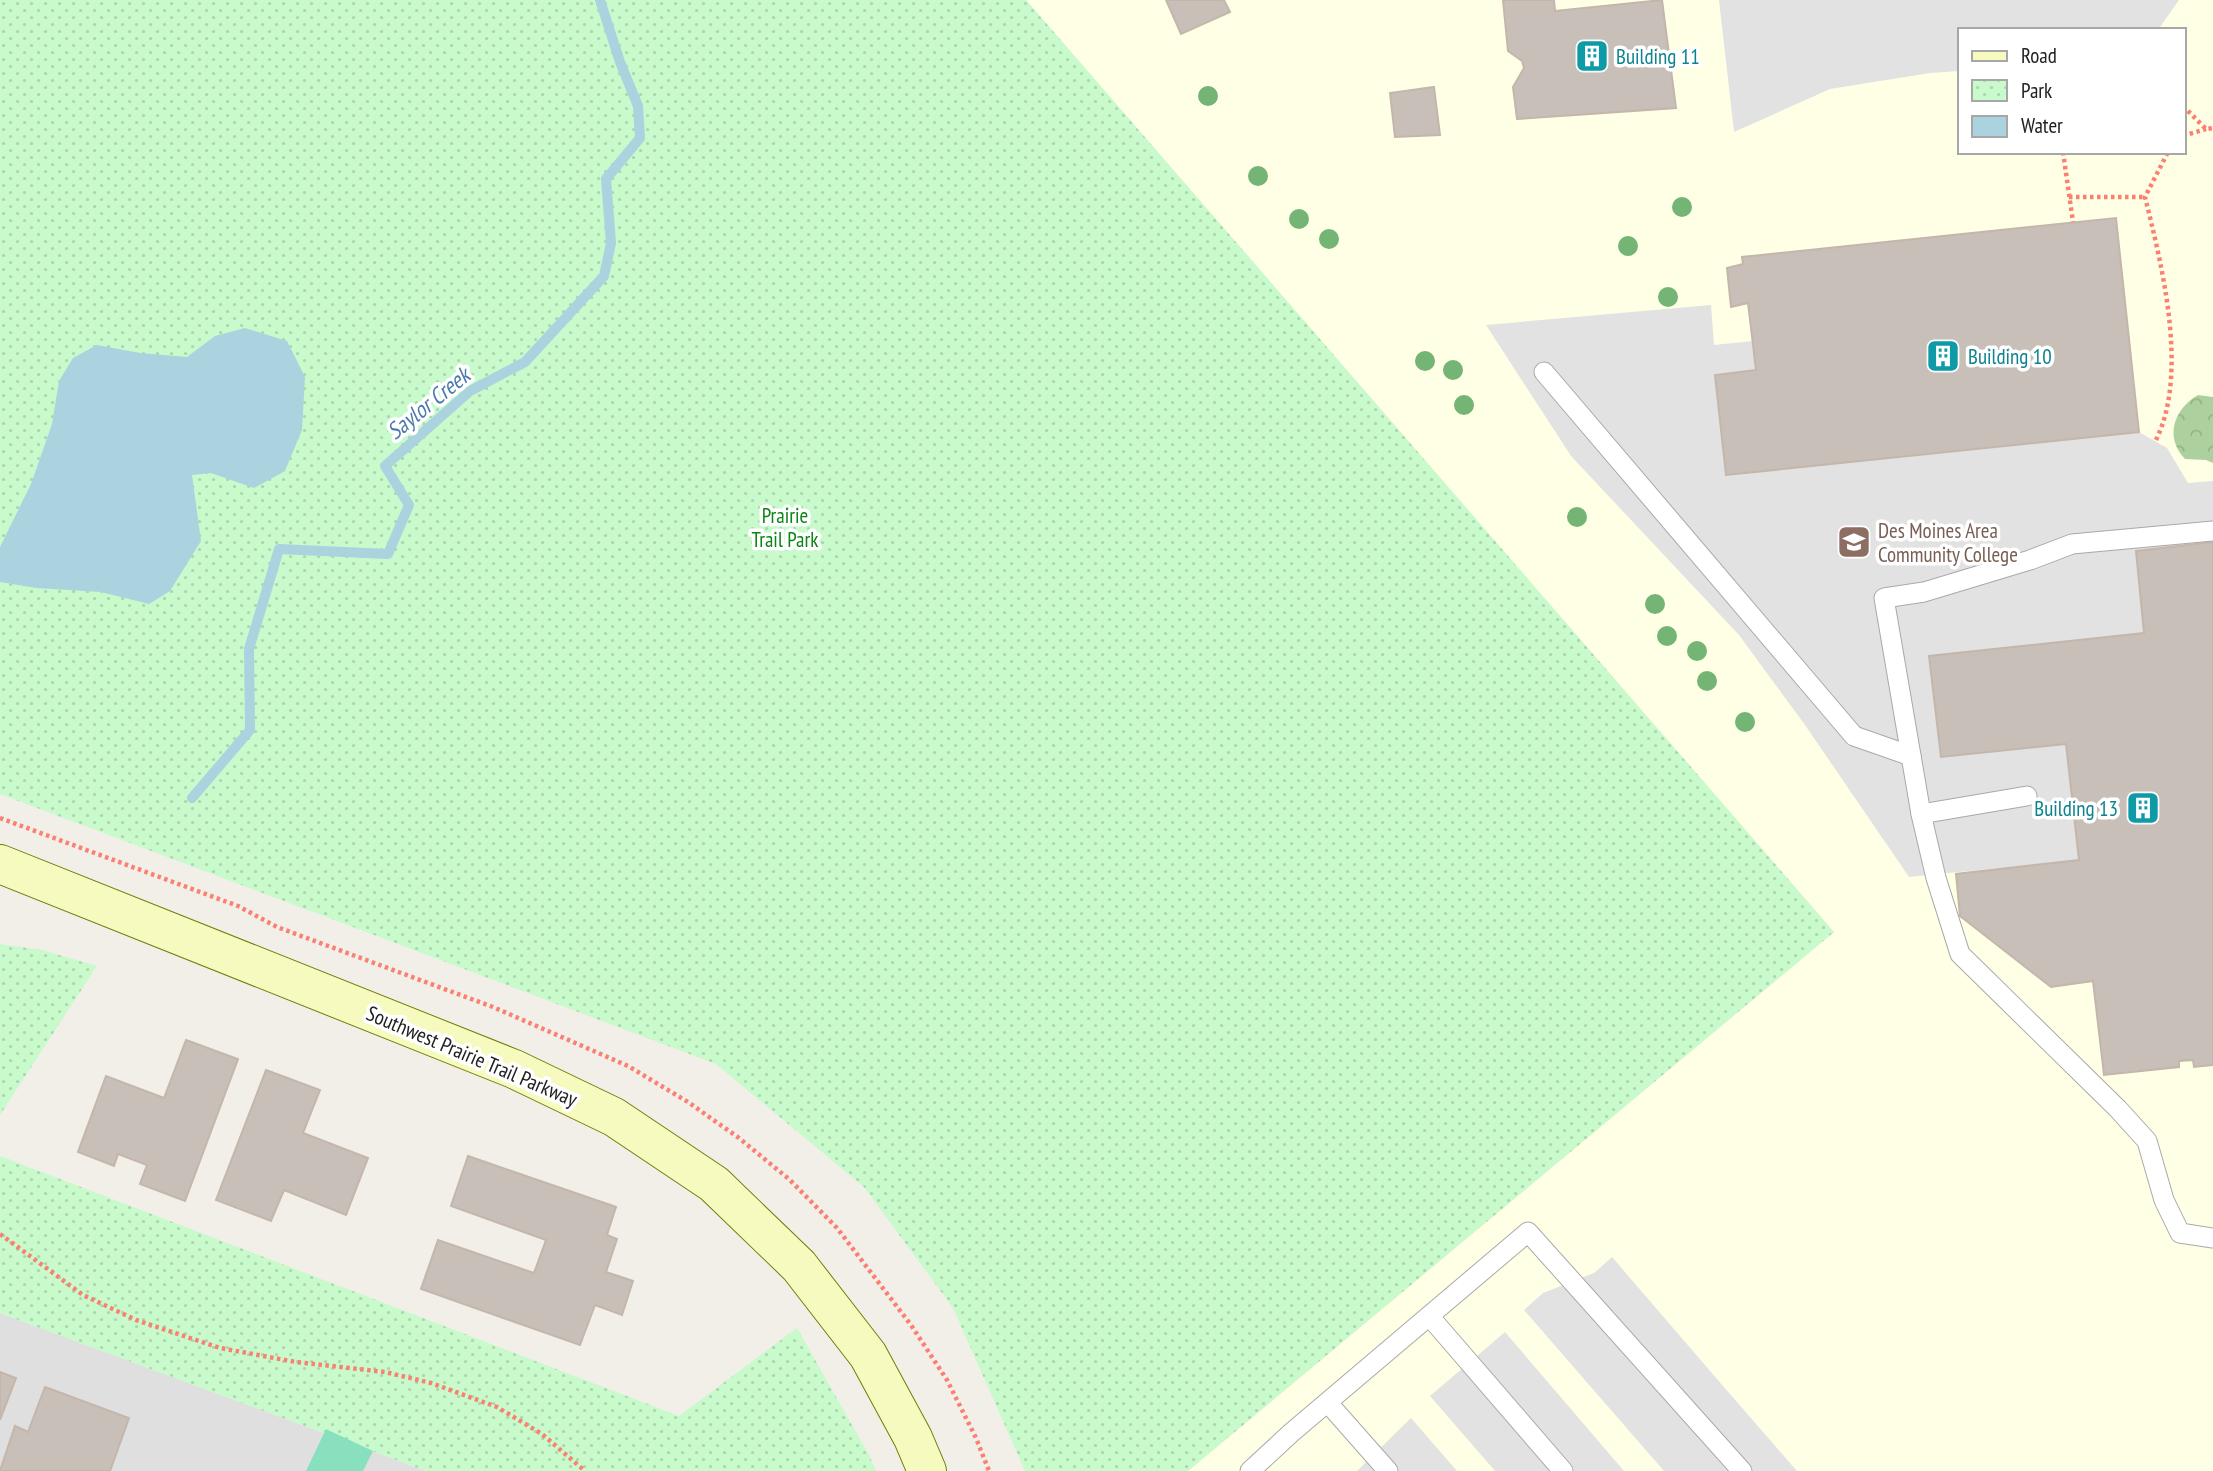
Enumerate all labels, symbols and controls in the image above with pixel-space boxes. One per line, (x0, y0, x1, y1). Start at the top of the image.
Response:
legend (1958, 28, 2185, 154)
building icon: Building 11 (1573, 37, 1611, 75)
text: Road (2021, 42, 2057, 69)
place label: Building 11 (1616, 43, 1700, 70)
text: Park (2021, 77, 2052, 104)
text: Water (2021, 112, 2063, 139)
building icon: Building 10 (1924, 337, 1962, 375)
place label: Building 10 (1968, 343, 2052, 370)
water label: Saylor Creek (381, 359, 478, 445)
park label: Prairie Trail Park (752, 502, 818, 553)
place label: Des Moines Area Community College (1878, 517, 2018, 568)
school or university icon: Des Moines Area Community College (1835, 523, 1873, 561)
building icon: Building 13 (2124, 789, 2162, 827)
place label: Building 13 (2034, 795, 2118, 822)
street label: Southwest Prairie Trail Parkway (362, 999, 582, 1113)

